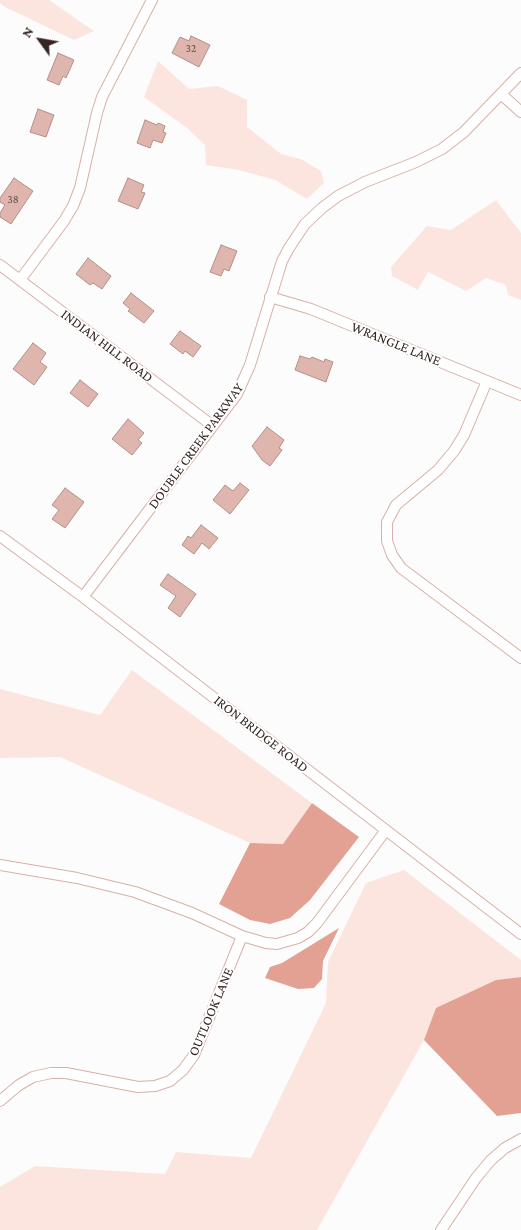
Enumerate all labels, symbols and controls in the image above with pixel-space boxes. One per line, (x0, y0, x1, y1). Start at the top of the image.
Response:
north arrow (15, 15, 65, 65)
text: N (18, 24, 37, 40)
house number: 32 (186, 42, 196, 56)
house number: 38 (7, 193, 19, 207)
street label: INDIAN HILL ROAD (58, 306, 156, 386)
street label: WRANGLE LANE (349, 318, 443, 370)
street label: DOUBLE CREEK PARKWAY (145, 380, 247, 512)
street label: IRON BRIDGE ROAD (210, 692, 312, 776)
street label: OUTLOOK LANE (185, 965, 237, 1059)

